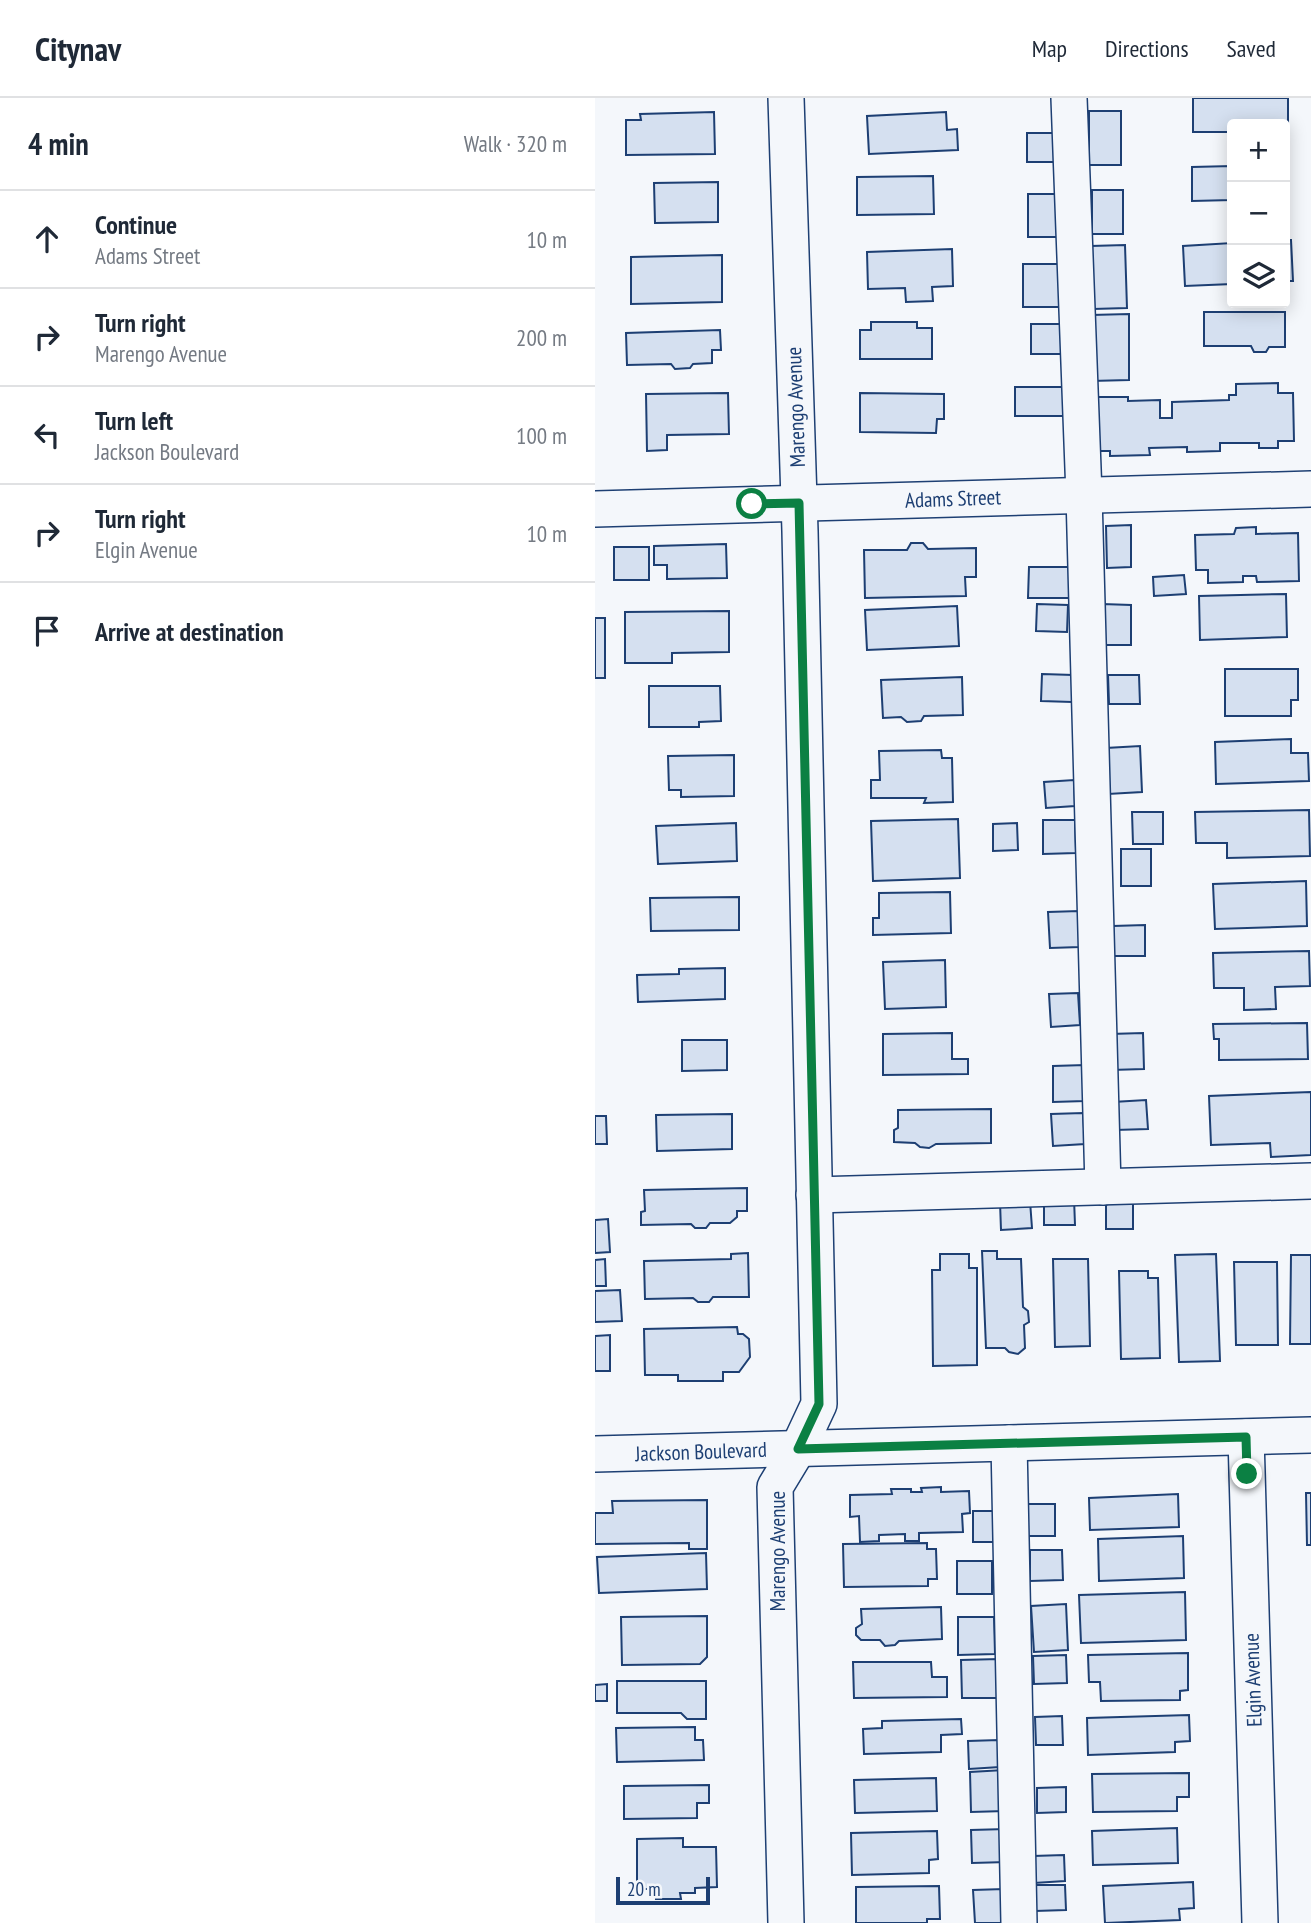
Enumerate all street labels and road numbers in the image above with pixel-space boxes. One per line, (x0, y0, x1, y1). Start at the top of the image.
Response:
street label: Marengo Avenue (780, 346, 811, 468)
street label: Adams Street (904, 483, 1002, 514)
street label: Jackson Boulevard (634, 1436, 767, 1467)
street label: Marengo Avenue (764, 1491, 791, 1611)
street label: Elgin Avenue (1237, 1633, 1268, 1727)

